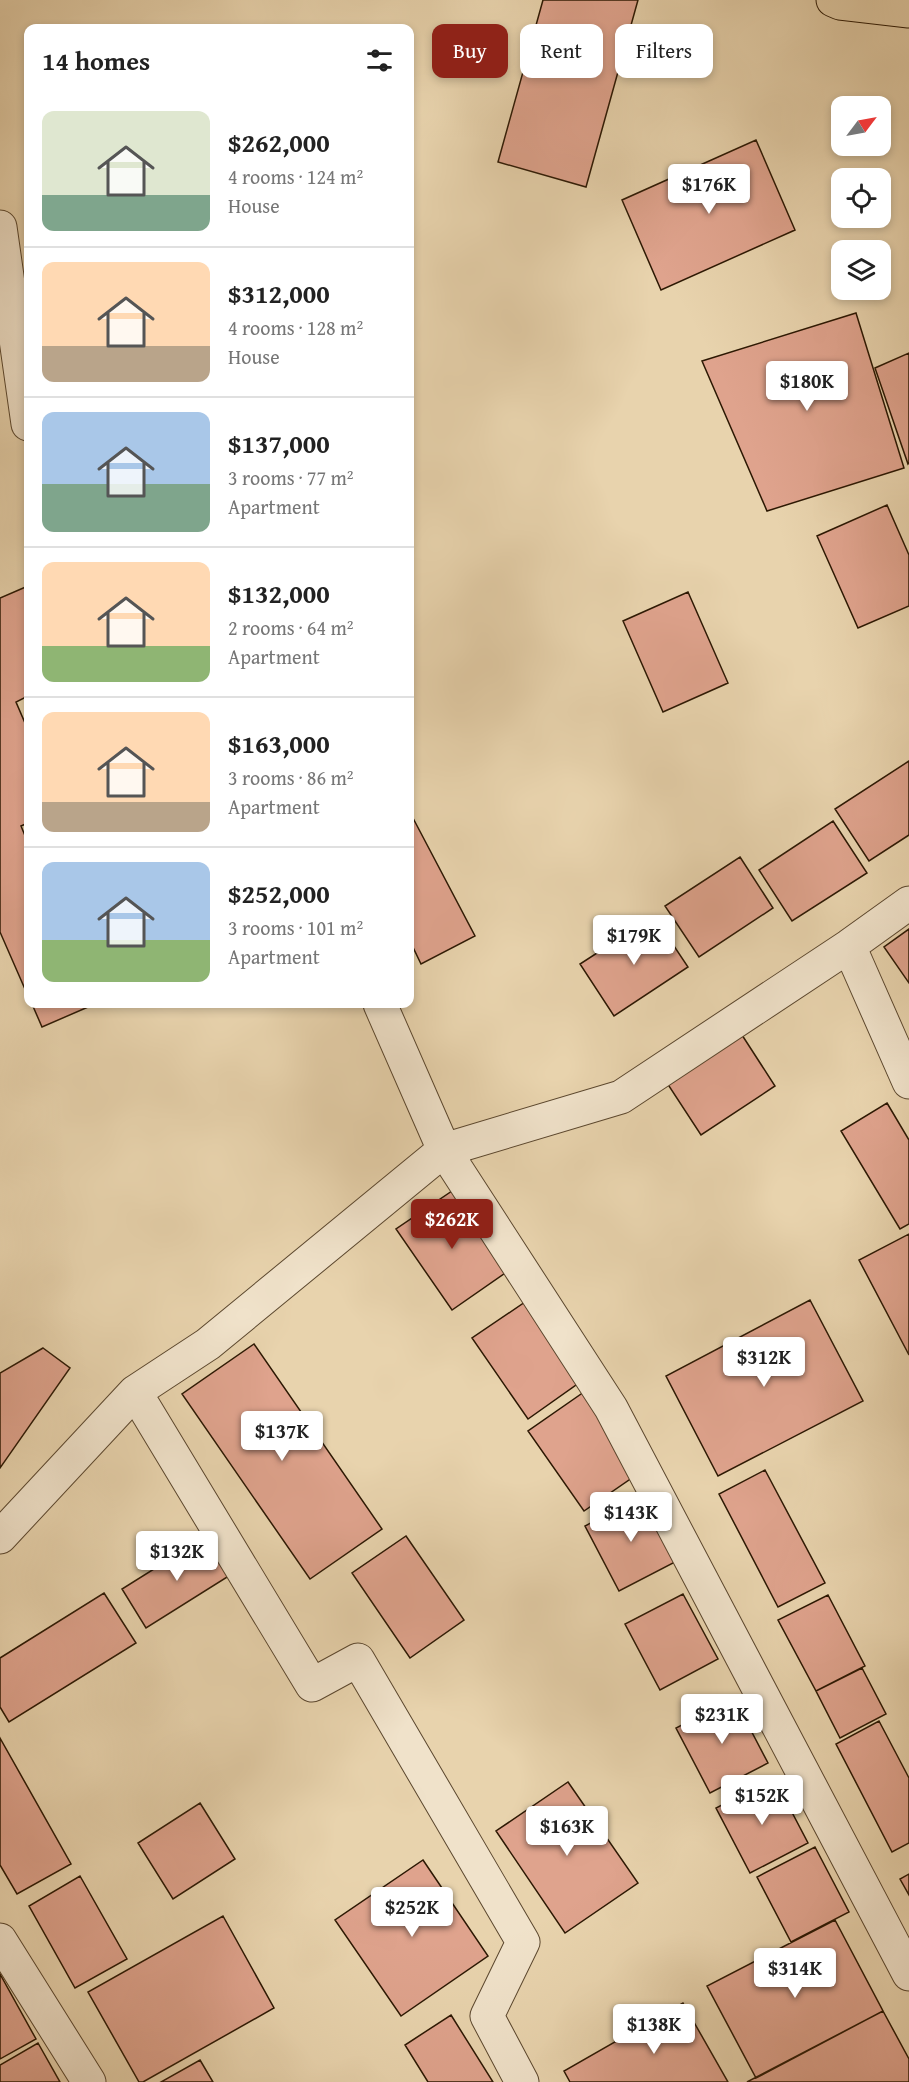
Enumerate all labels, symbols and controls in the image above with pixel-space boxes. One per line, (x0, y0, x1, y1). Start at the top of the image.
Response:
chip: Buy (432, 24, 508, 78)
chip: Rent (520, 24, 603, 78)
chip: Filters (615, 24, 713, 78)
text: 14 homes (42, 41, 150, 80)
icon: filters (363, 44, 396, 77)
north arrow (831, 96, 891, 156)
map controls (831, 96, 891, 300)
text: $262,000 (228, 123, 330, 162)
icon: home (90, 135, 162, 207)
text: 4 rooms · 124 m² (228, 162, 363, 191)
pin: $176K (667, 164, 751, 215)
button: locate (831, 168, 891, 228)
text: $176K (682, 169, 736, 198)
text: House (228, 191, 280, 220)
button: layers (831, 240, 891, 300)
text: $312,000 (228, 274, 330, 313)
icon: home (90, 286, 162, 358)
text: 4 rooms · 128 m² (228, 313, 363, 342)
text: House (228, 342, 280, 371)
pin: $180K (765, 361, 849, 412)
text: $180K (780, 366, 834, 395)
text: $137,000 (228, 424, 330, 463)
icon: home (90, 436, 162, 508)
text: 3 rooms · 77 m² (228, 463, 354, 492)
text: Apartment (228, 492, 320, 521)
text: $132,000 (228, 574, 330, 613)
icon: home (90, 586, 162, 658)
text: 2 rooms · 64 m² (228, 613, 354, 642)
text: Apartment (228, 642, 320, 671)
text: $163,000 (228, 724, 330, 763)
icon: home (90, 736, 162, 808)
text: 3 rooms · 86 m² (228, 763, 354, 792)
text: Apartment (228, 792, 320, 821)
text: $252,000 (228, 874, 330, 913)
icon: home (90, 886, 162, 958)
text: 3 rooms · 101 m² (228, 913, 363, 942)
pin: $179K (592, 915, 676, 966)
text: $179K (607, 920, 661, 949)
text: Apartment (228, 942, 320, 971)
pin: $262K (410, 1199, 494, 1250)
text: $262K (425, 1204, 479, 1233)
pin: $312K (722, 1337, 806, 1388)
text: $312K (737, 1342, 791, 1371)
pin: $137K (240, 1411, 324, 1462)
text: $137K (255, 1416, 309, 1445)
pin: $143K (589, 1492, 673, 1543)
text: $143K (604, 1497, 658, 1526)
pin: $132K (135, 1531, 219, 1582)
text: $132K (150, 1536, 204, 1565)
pin: $231K (680, 1694, 764, 1745)
text: $231K (695, 1699, 749, 1728)
pin: $152K (720, 1775, 804, 1826)
text: $152K (735, 1780, 789, 1809)
pin: $163K (525, 1806, 609, 1857)
text: $163K (540, 1811, 594, 1840)
pin: $252K (370, 1887, 454, 1938)
text: $252K (385, 1892, 439, 1921)
pin: $314K (753, 1948, 837, 1999)
text: $314K (768, 1953, 822, 1982)
pin: $138K (612, 2004, 696, 2055)
text: $138K (627, 2009, 681, 2038)

